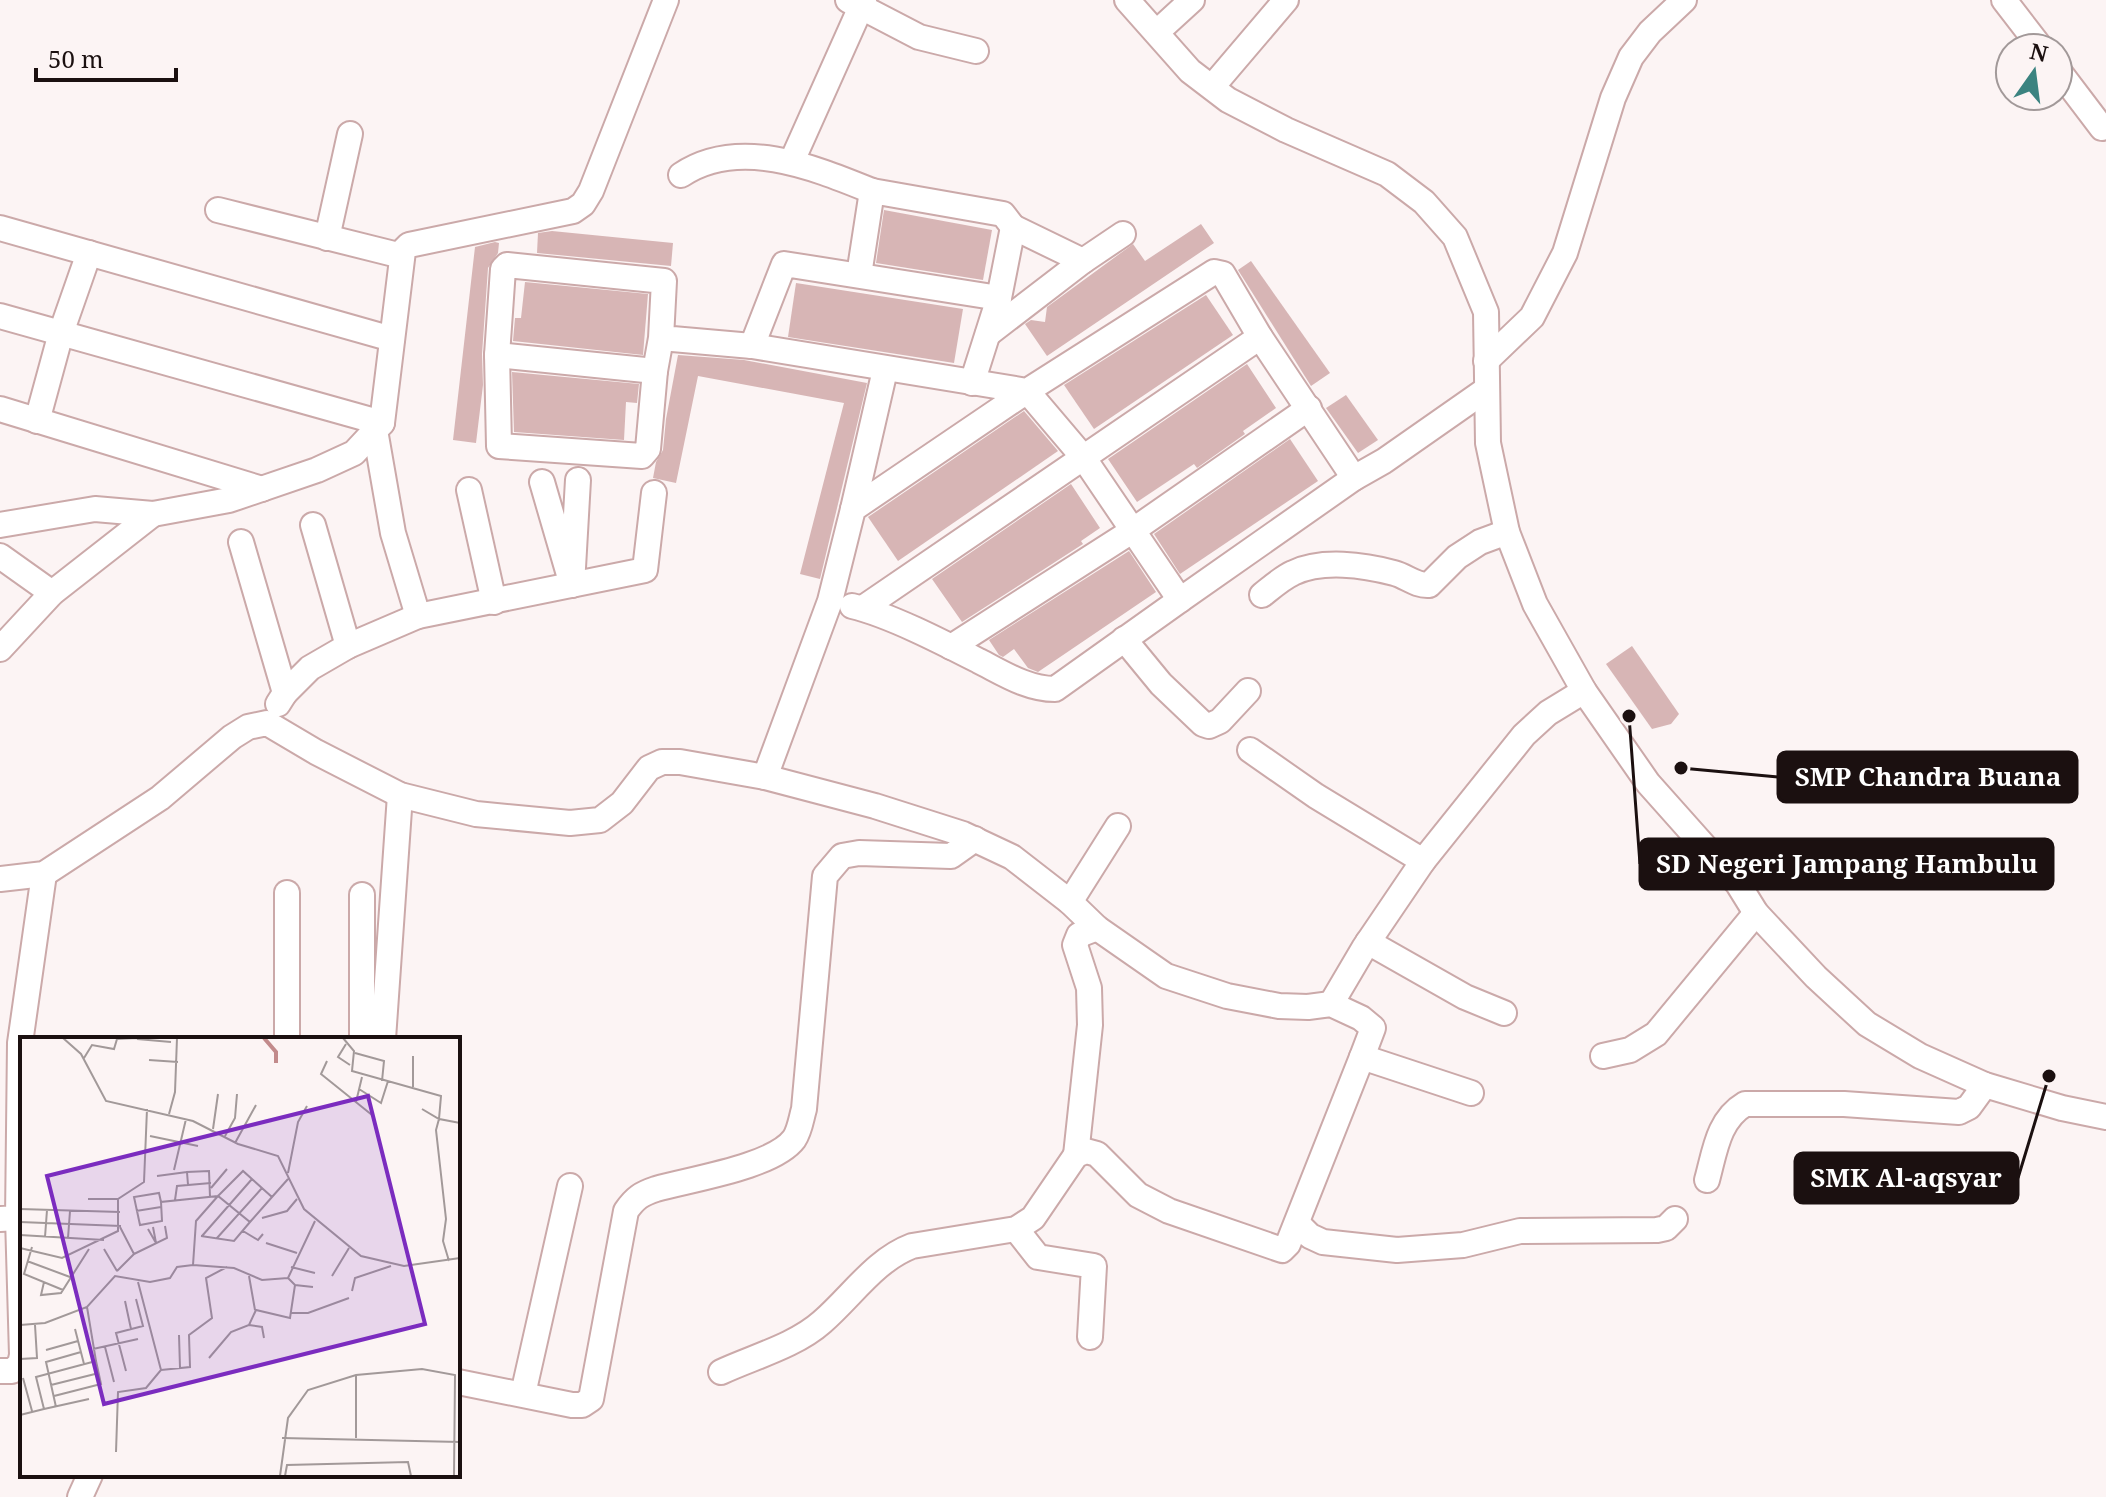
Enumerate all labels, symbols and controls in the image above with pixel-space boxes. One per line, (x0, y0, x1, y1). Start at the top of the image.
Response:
scale bar (36, 32, 176, 82)
north arrow (1994, 32, 2074, 112)
text: N (2027, 35, 2051, 68)
text: 50 m (48, 42, 104, 75)
callout: SMP Chandra Buana (1778, 752, 2077, 802)
text: SMP Chandra Buana (1795, 758, 2061, 794)
callout: SD Negeri Jampang Hambulu (1640, 839, 2053, 889)
text: SD Negeri Jampang Hambulu (1656, 845, 2038, 881)
inset map (20, 1037, 460, 1477)
callout: SMK Al-aqsyar (1795, 1153, 2018, 1203)
text: SMK Al-aqsyar (1810, 1159, 2002, 1195)

